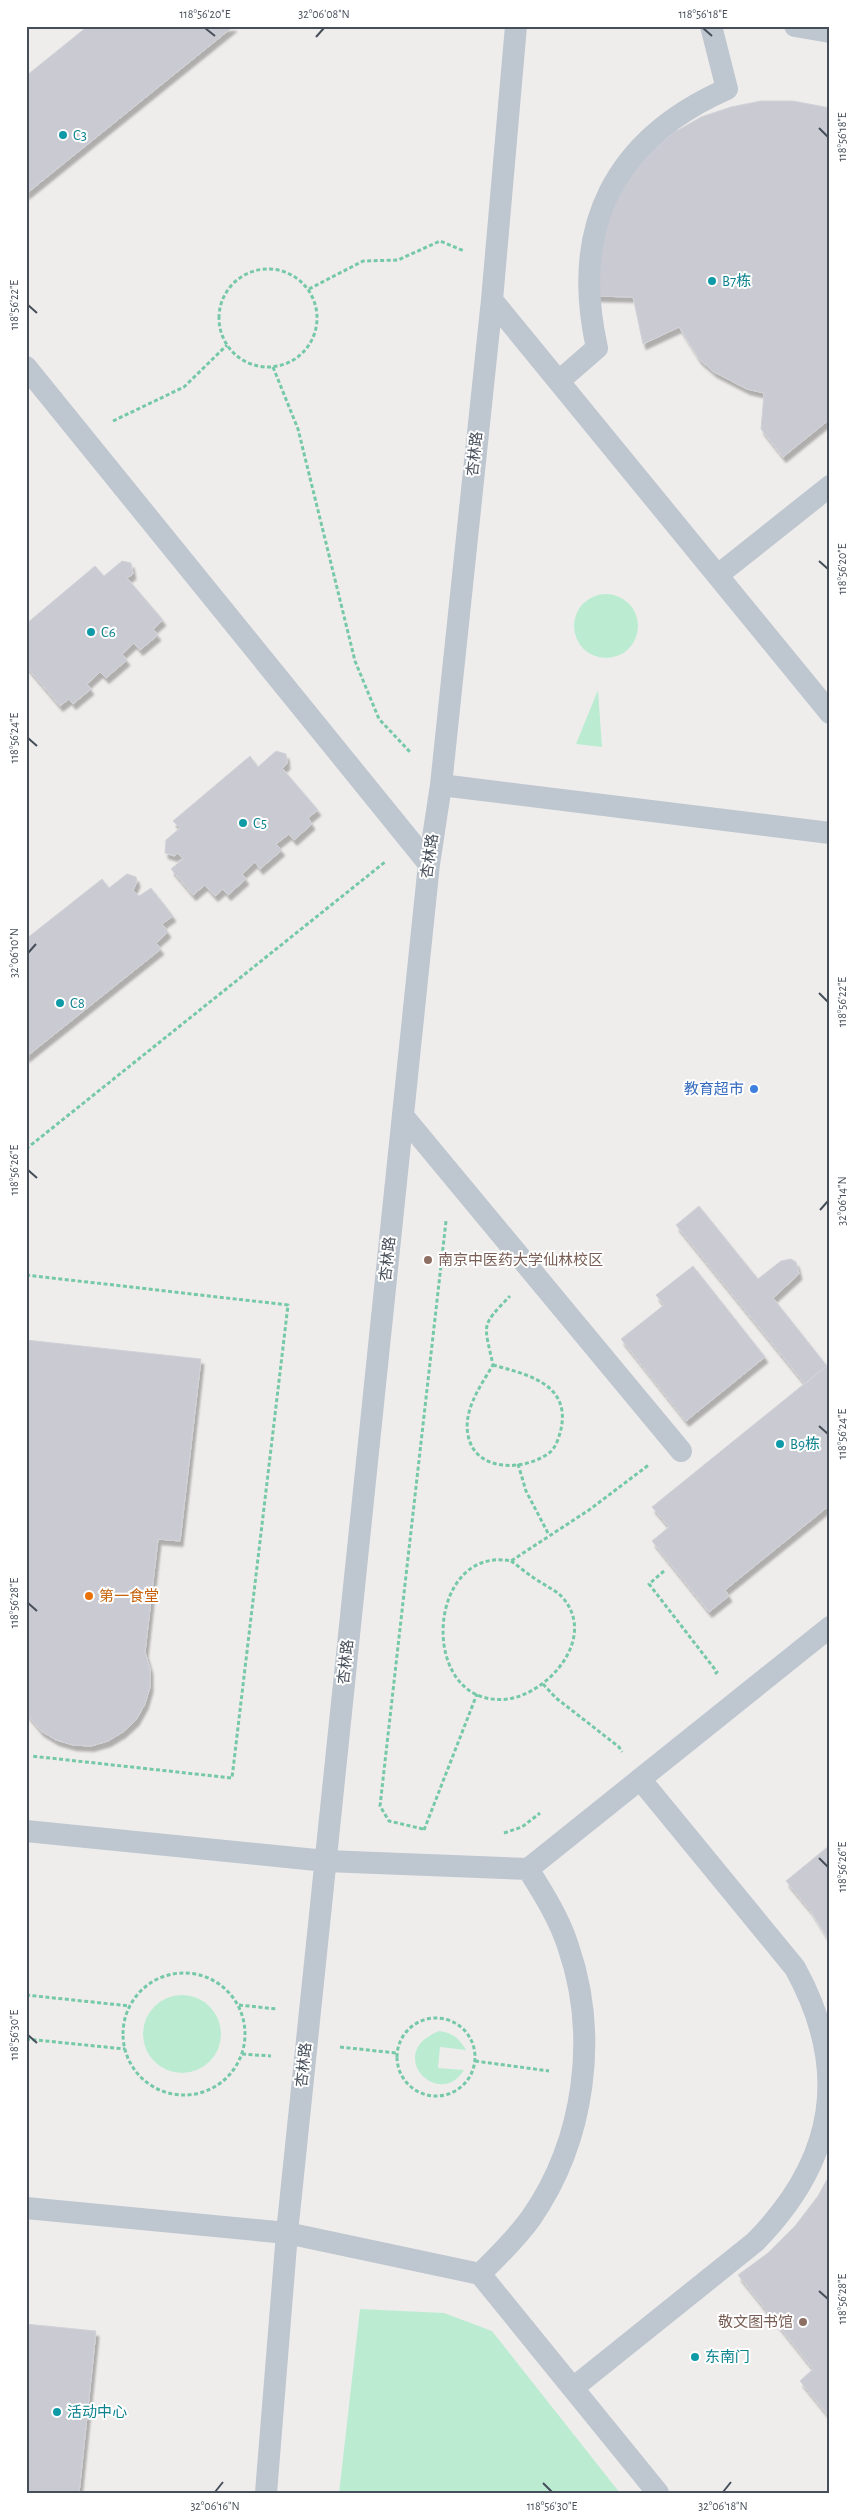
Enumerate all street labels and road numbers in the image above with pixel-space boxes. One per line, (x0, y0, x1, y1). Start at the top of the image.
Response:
street label: 杏林路 (464, 431, 485, 477)
street label: 杏林路 (418, 833, 441, 879)
street label: 杏林路 (377, 1236, 398, 1282)
street label: 杏林路 (335, 1639, 356, 1685)
street label: 杏林路 (293, 2042, 314, 2088)

